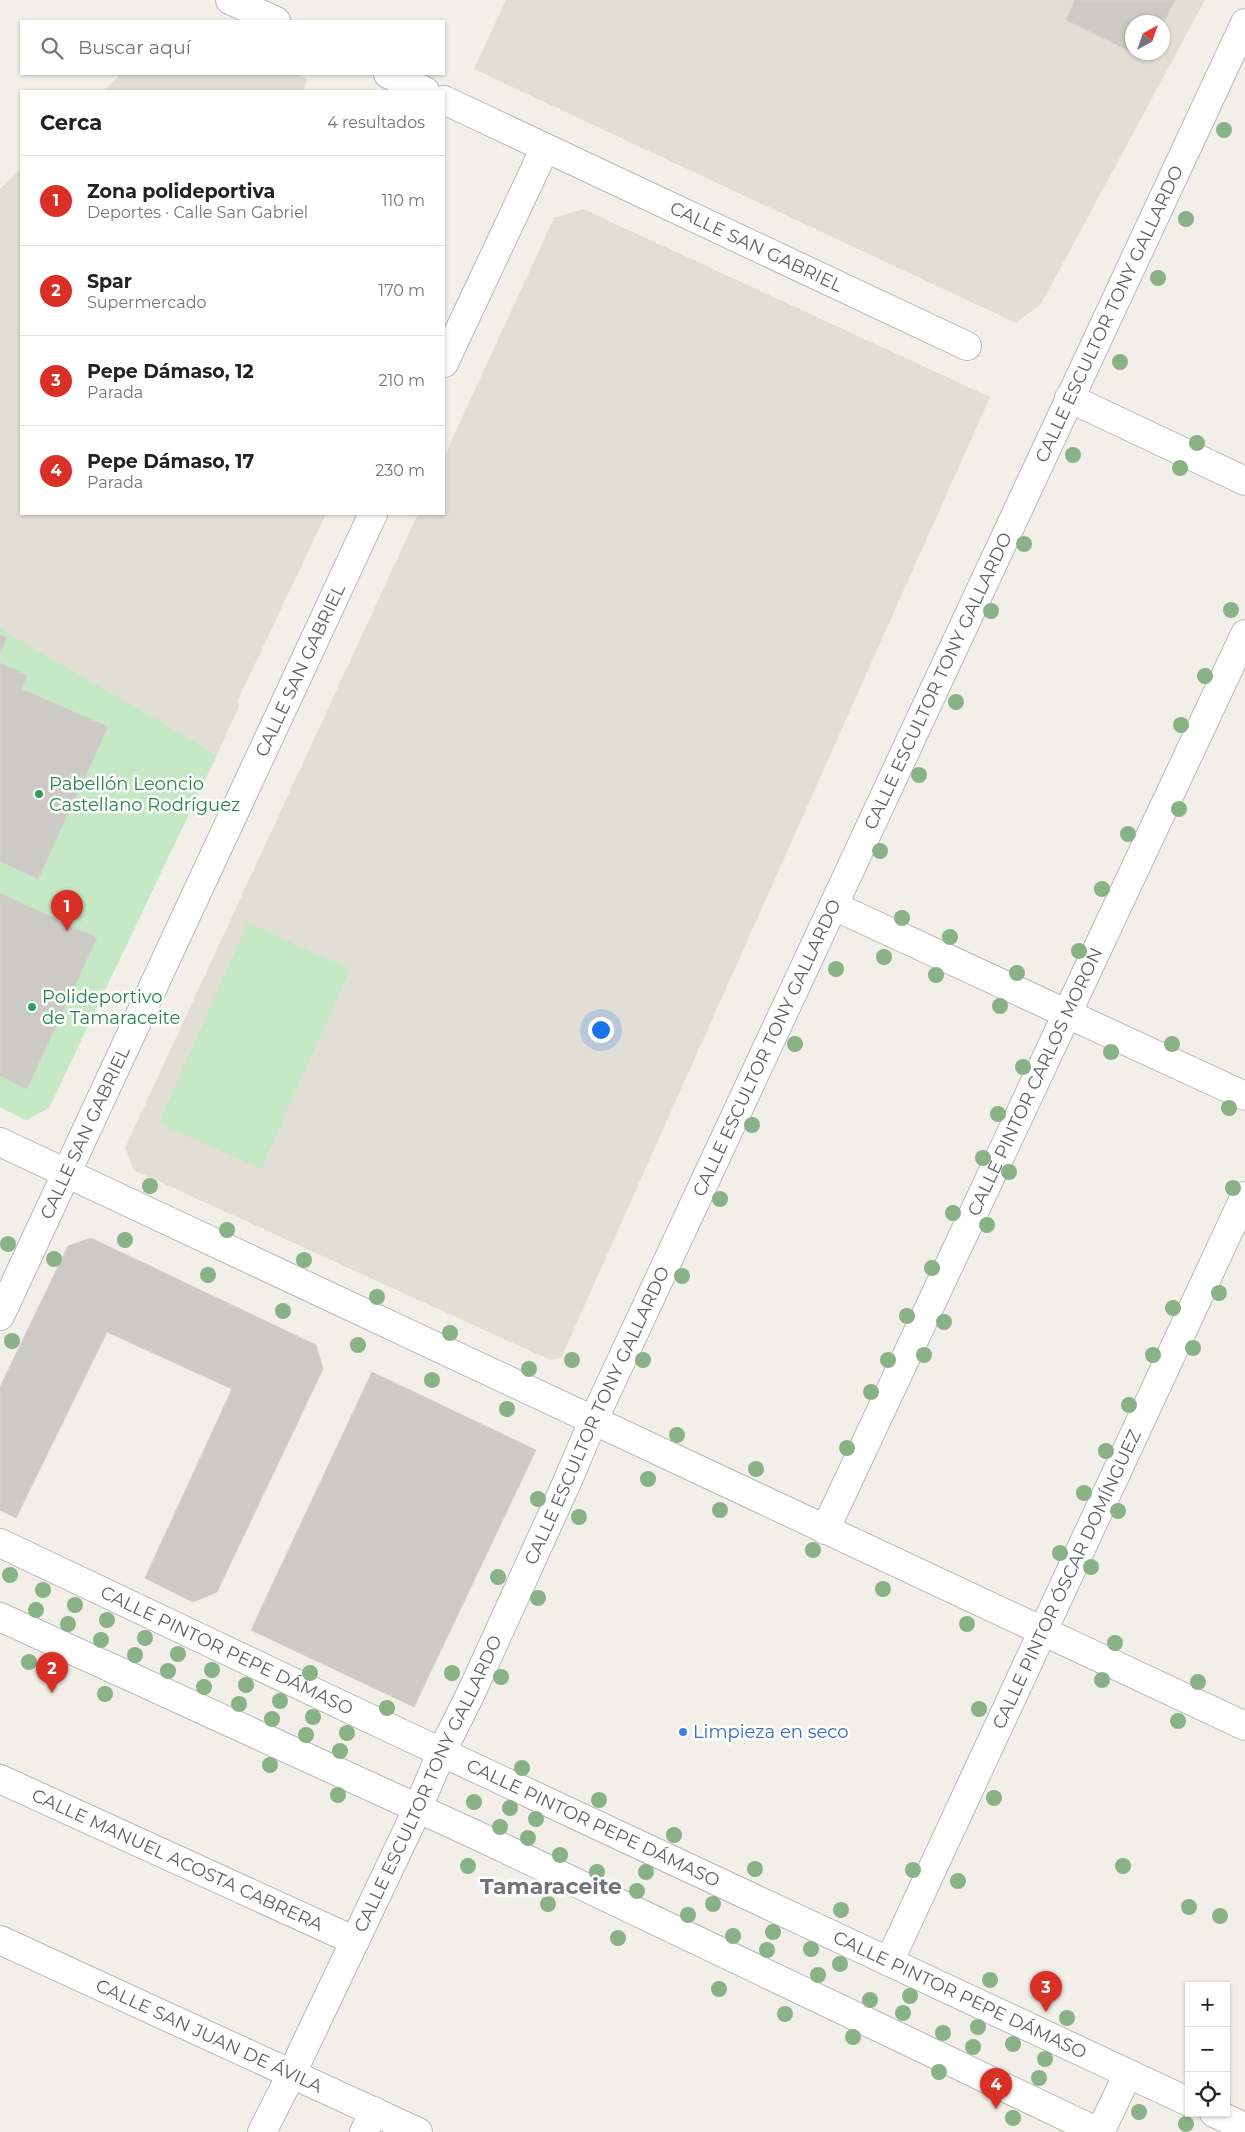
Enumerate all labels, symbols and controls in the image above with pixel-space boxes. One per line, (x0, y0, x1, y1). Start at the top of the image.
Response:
north arrow (1125, 15, 1170, 60)
search box (20, 20, 445, 75)
icon: search (38, 34, 66, 62)
text: Buscar aquí (78, 36, 191, 59)
text: Cerca (40, 110, 102, 135)
text: 4 resultados (327, 113, 425, 132)
street label: CALLE ESCULTOR TONY GALLARDO (1031, 162, 1188, 466)
text: Zona polideportiva (87, 180, 275, 203)
text: 1 (53, 191, 59, 210)
text: 110 m (382, 191, 425, 210)
street label: CALLE SAN GABRIEL (666, 197, 846, 297)
text: Deportes · Calle San Gabriel (87, 203, 308, 222)
text: Spar (87, 270, 132, 293)
text: 2 (51, 281, 61, 300)
text: 170 m (378, 281, 425, 300)
text: Supermercado (87, 293, 207, 312)
text: Pepe Dámaso, 12 (87, 360, 254, 383)
text: 3 (51, 371, 61, 390)
text: 210 m (378, 371, 425, 390)
text: Parada (87, 383, 143, 402)
text: Pepe Dámaso, 17 (87, 450, 254, 473)
text: 4 (50, 461, 62, 480)
text: 230 m (375, 461, 425, 480)
text: Parada (87, 473, 143, 492)
street label: CALLE ESCULTOR TONY GALLARDO (859, 529, 1017, 833)
street label: CALLE SAN GABRIEL (251, 580, 350, 760)
place label: Pabellón Leoncio Castellano Rodríguez (49, 773, 240, 816)
marker: Pabellón Leoncio Castellano Rodríguez (33, 788, 45, 800)
pin: 1 (51, 890, 83, 931)
street label: CALLE ESCULTOR TONY GALLARDO (688, 896, 846, 1200)
street label: CALLE PINTOR CARLOS MORON (963, 944, 1107, 1220)
place label: Polideportivo de Tamaraceite (42, 986, 181, 1029)
marker: Polideportivo de Tamaraceite (26, 1001, 38, 1013)
your location (588, 1017, 614, 1043)
street label: CALLE SAN GABRIEL (36, 1043, 135, 1223)
street label: CALLE ESCULTOR TONY GALLARDO (520, 1263, 675, 1568)
street label: CALLE PINTOR ÓSCAR DOMÍNGUEZ (988, 1426, 1146, 1733)
street label: CALLE PINTOR PEPE DÁMASO (97, 1581, 357, 1720)
street label: CALLE ESCULTOR TONY GALLARDO (350, 1632, 507, 1936)
pin: 2 (36, 1652, 68, 1693)
place label: Limpieza en seco (693, 1721, 849, 1743)
marker: Limpieza en seco (677, 1726, 689, 1738)
street label: CALLE PINTOR PEPE DÁMASO (463, 1754, 723, 1892)
street label: CALLE MANUEL ACOSTA CABRERA (28, 1784, 327, 1936)
district label: Tamaraceite (480, 1873, 622, 1900)
street label: CALLE PINTOR PEPE DÁMASO (830, 1926, 1090, 2064)
pin: 3 (1030, 1971, 1062, 2012)
street label: CALLE SAN JUAN DE ÁVILA (92, 1974, 326, 2098)
map controls (1185, 1982, 1230, 2117)
button: + (1185, 1982, 1230, 2027)
button: − (1185, 2027, 1230, 2072)
pin: 4 (980, 2068, 1012, 2109)
button: locate (1185, 2072, 1230, 2117)

